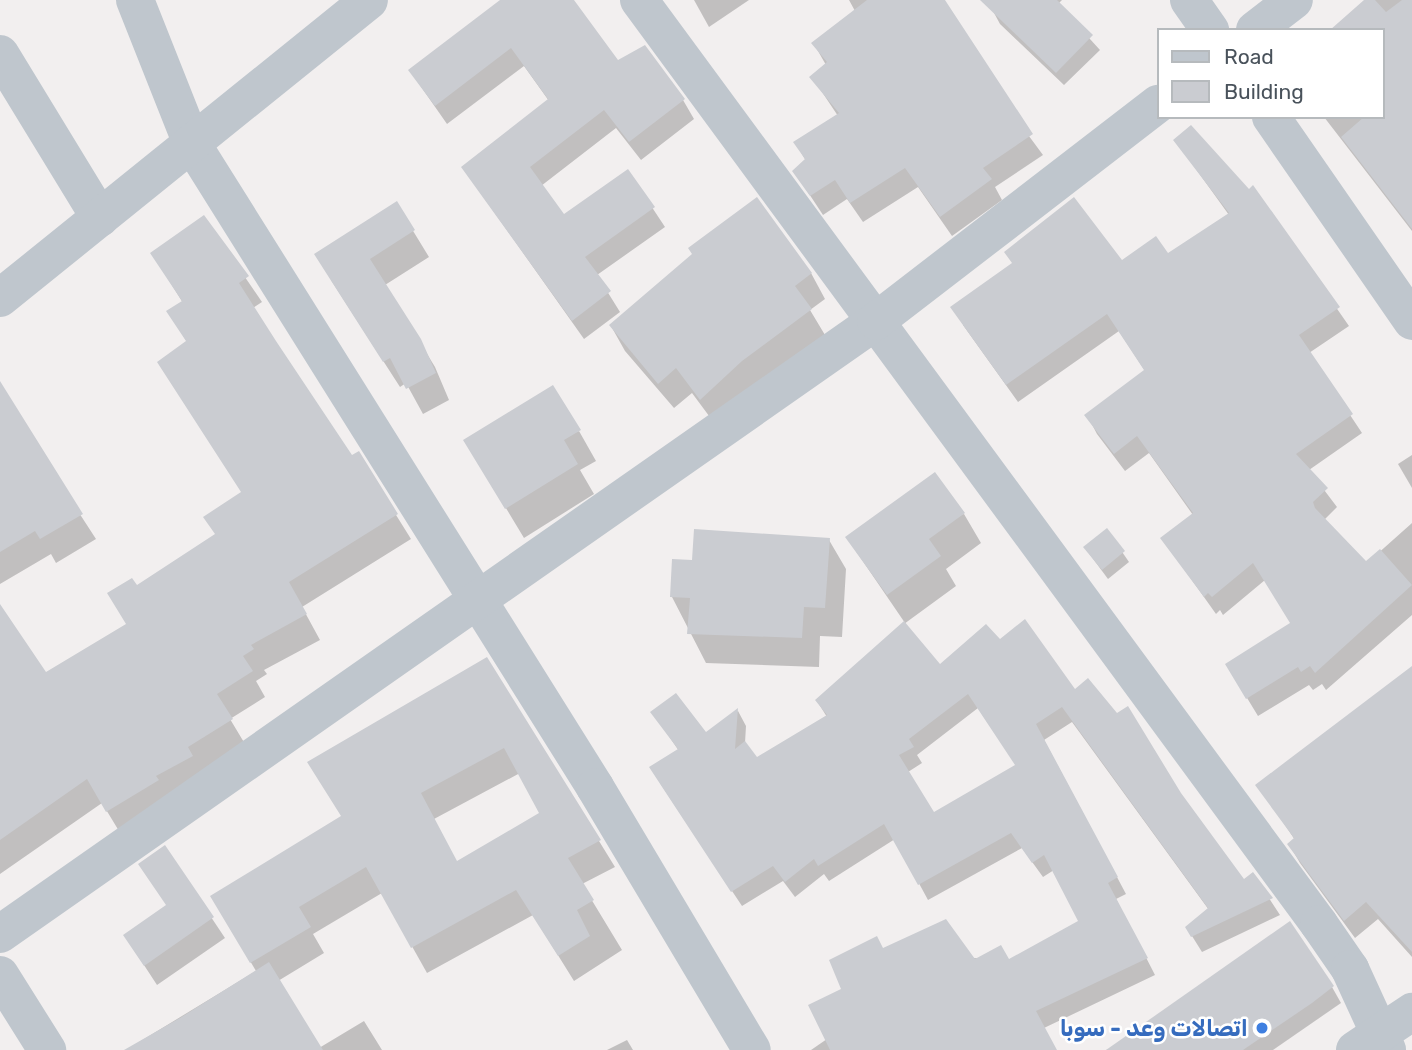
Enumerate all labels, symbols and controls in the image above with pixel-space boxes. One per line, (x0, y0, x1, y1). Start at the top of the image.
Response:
legend (1156, 28, 1384, 119)
text: Road (1224, 44, 1274, 69)
text: Building (1224, 79, 1304, 104)
place label: اتصالات وعد - سوبا (1060, 1014, 1248, 1042)
marker: اتصالات وعد - سوبا (1254, 1020, 1270, 1036)

